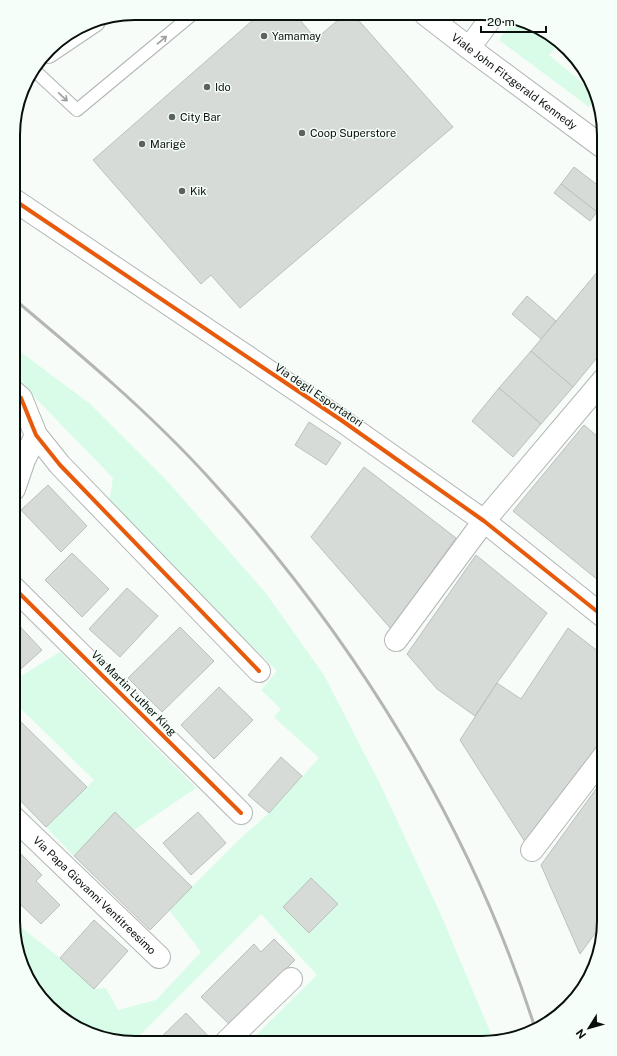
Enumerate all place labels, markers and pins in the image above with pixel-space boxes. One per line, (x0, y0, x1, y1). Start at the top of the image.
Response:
place label: Yamamay (272, 30, 321, 42)
marker: Yamamay (259, 31, 269, 41)
place label: Ido (215, 81, 231, 93)
marker: Ido (202, 82, 212, 92)
place label: City Bar (180, 111, 221, 123)
marker: City Bar (167, 112, 177, 122)
place label: Coop Superstore (310, 127, 396, 139)
marker: Coop Superstore (297, 128, 307, 138)
place label: Marigè (150, 138, 186, 150)
marker: Marigè (137, 139, 147, 149)
place label: Kik (190, 185, 206, 197)
marker: Kik (177, 186, 187, 196)

